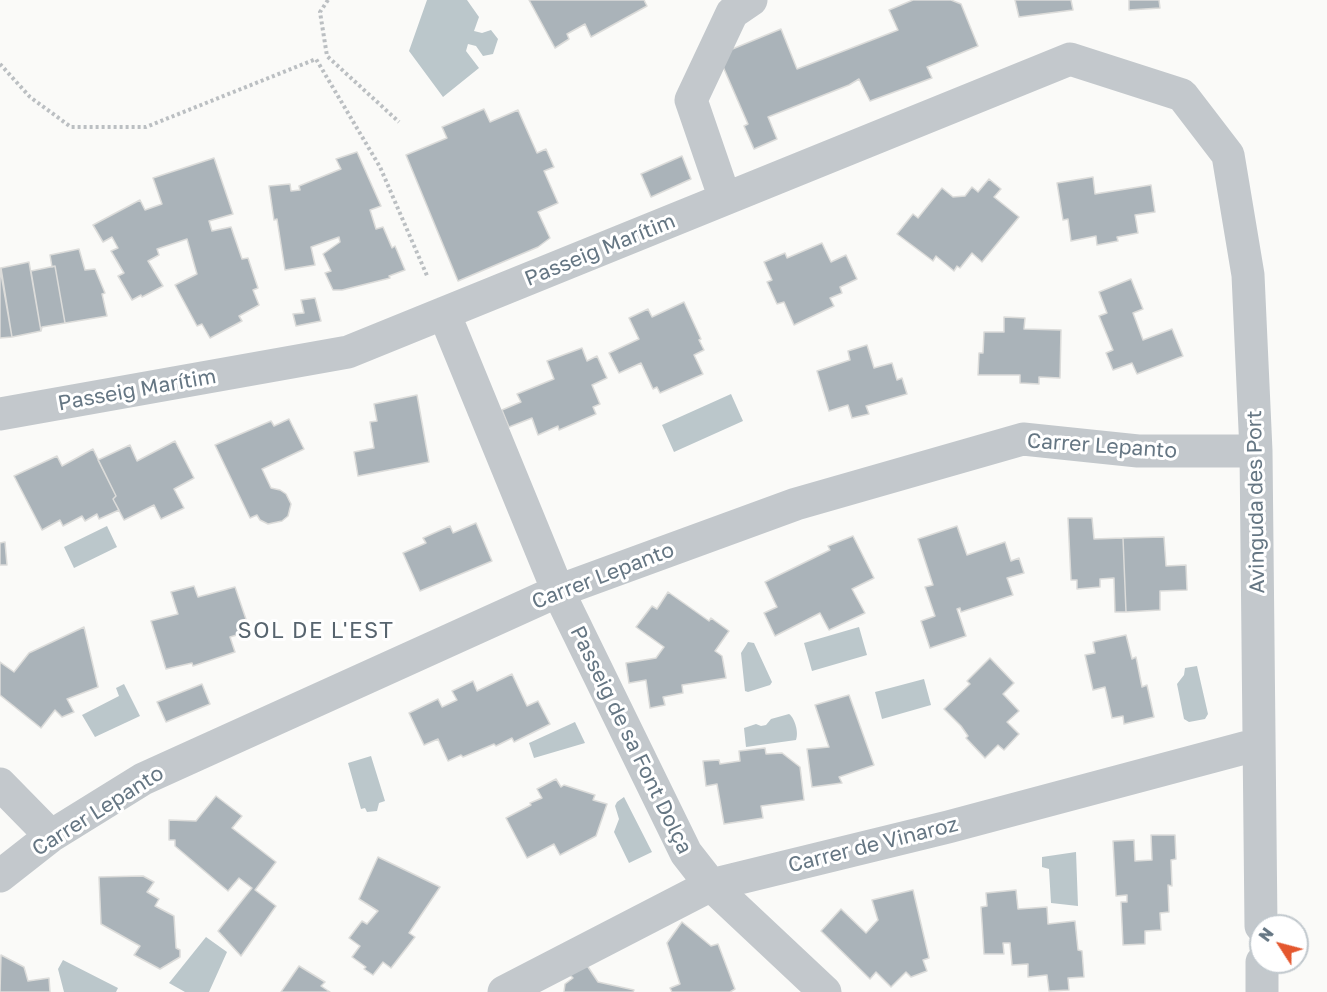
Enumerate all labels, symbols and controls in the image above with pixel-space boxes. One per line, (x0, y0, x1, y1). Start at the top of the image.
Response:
street label: Passeig Marítim (521, 208, 679, 292)
street label: Passeig Marítim (56, 364, 218, 416)
street label: Avinguda des Port (1242, 410, 1270, 594)
street label: Carrer Lepanto (1026, 428, 1178, 464)
street label: Carrer Lepanto (528, 537, 678, 615)
district label: SOL DE L'EST (238, 618, 394, 644)
street label: Passeig de sa Font Dolça (565, 622, 697, 858)
street label: Carrer Lepanto (28, 760, 168, 862)
street label: Carrer de Vinaroz (786, 812, 960, 878)
north arrow (1249, 914, 1309, 974)
text: N (1254, 924, 1278, 945)

